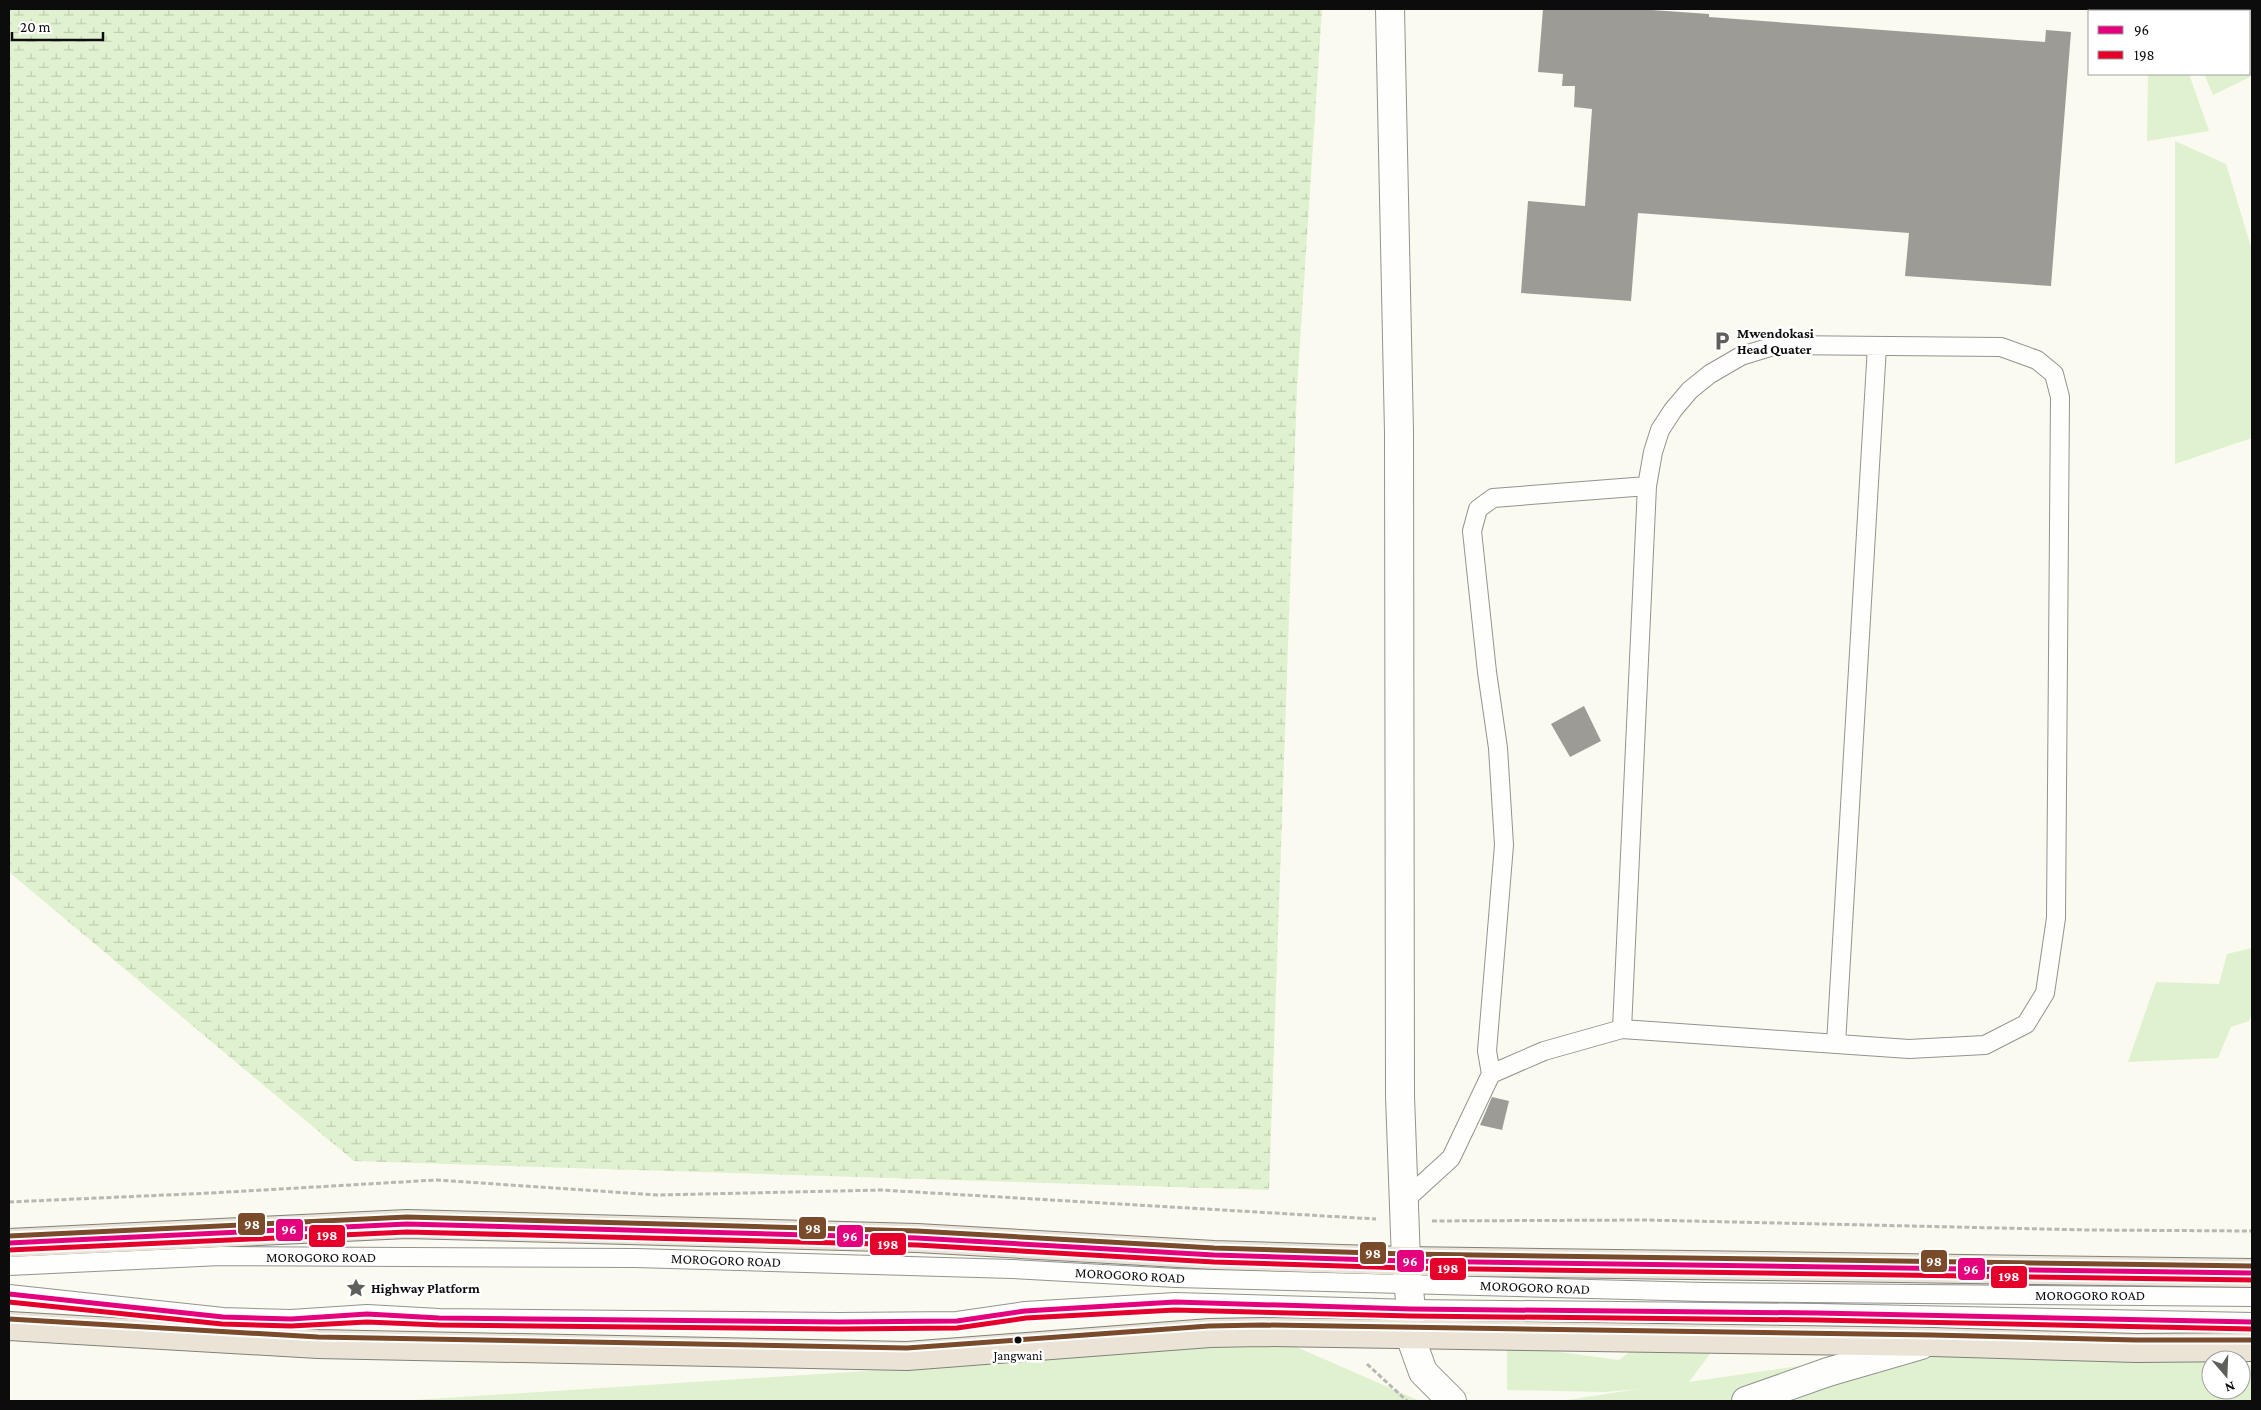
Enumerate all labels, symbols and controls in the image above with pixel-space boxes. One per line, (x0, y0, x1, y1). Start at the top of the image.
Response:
scale bar (12, 10, 104, 42)
legend (2088, 10, 2251, 75)
text: 20 m (20, 19, 51, 35)
text: 96 (2134, 22, 2149, 38)
text: 198 (2134, 47, 2155, 63)
place label: Mwendokasi Head Quater (1737, 325, 1814, 357)
parking icon: Mwendokasi Head Quater (1711, 330, 1733, 352)
line badge: 98 (237, 1212, 266, 1236)
text: 98 (244, 1216, 260, 1232)
line badge: 98 (798, 1216, 827, 1240)
line badge: 96 (275, 1218, 304, 1242)
text: 98 (805, 1220, 821, 1236)
text: 96 (281, 1221, 297, 1237)
line badge: 198 (308, 1224, 346, 1248)
line badge: 96 (836, 1224, 864, 1248)
text: 198 (316, 1227, 338, 1243)
text: 96 (842, 1228, 858, 1244)
line badge: 198 (869, 1232, 907, 1256)
text: 198 (877, 1236, 899, 1252)
line badge: 98 (1359, 1241, 1387, 1265)
text: 98 (1365, 1245, 1381, 1261)
street label: MOROGORO ROAD (266, 1249, 376, 1265)
line badge: 96 (1396, 1249, 1425, 1273)
line badge: 98 (1920, 1249, 1948, 1273)
street label: MOROGORO ROAD (671, 1250, 781, 1270)
text: 96 (1402, 1253, 1418, 1269)
text: 98 (1926, 1253, 1942, 1269)
line badge: 198 (1429, 1257, 1467, 1281)
line badge: 96 (1957, 1257, 1986, 1281)
text: 198 (1437, 1260, 1459, 1276)
text: 96 (1963, 1261, 1979, 1277)
street label: MOROGORO ROAD (1075, 1264, 1185, 1286)
line badge: 198 (1990, 1265, 2028, 1289)
text: 198 (1998, 1268, 2020, 1284)
place icon: Highway Platform (345, 1277, 367, 1299)
street label: MOROGORO ROAD (1480, 1277, 1590, 1297)
place label: Highway Platform (371, 1280, 480, 1296)
street label: MOROGORO ROAD (2035, 1287, 2145, 1303)
marker: Jangwani (1013, 1335, 1023, 1345)
place label: Jangwani (992, 1348, 1043, 1363)
north arrow (2201, 1350, 2251, 1400)
text: N (2223, 1378, 2237, 1397)

